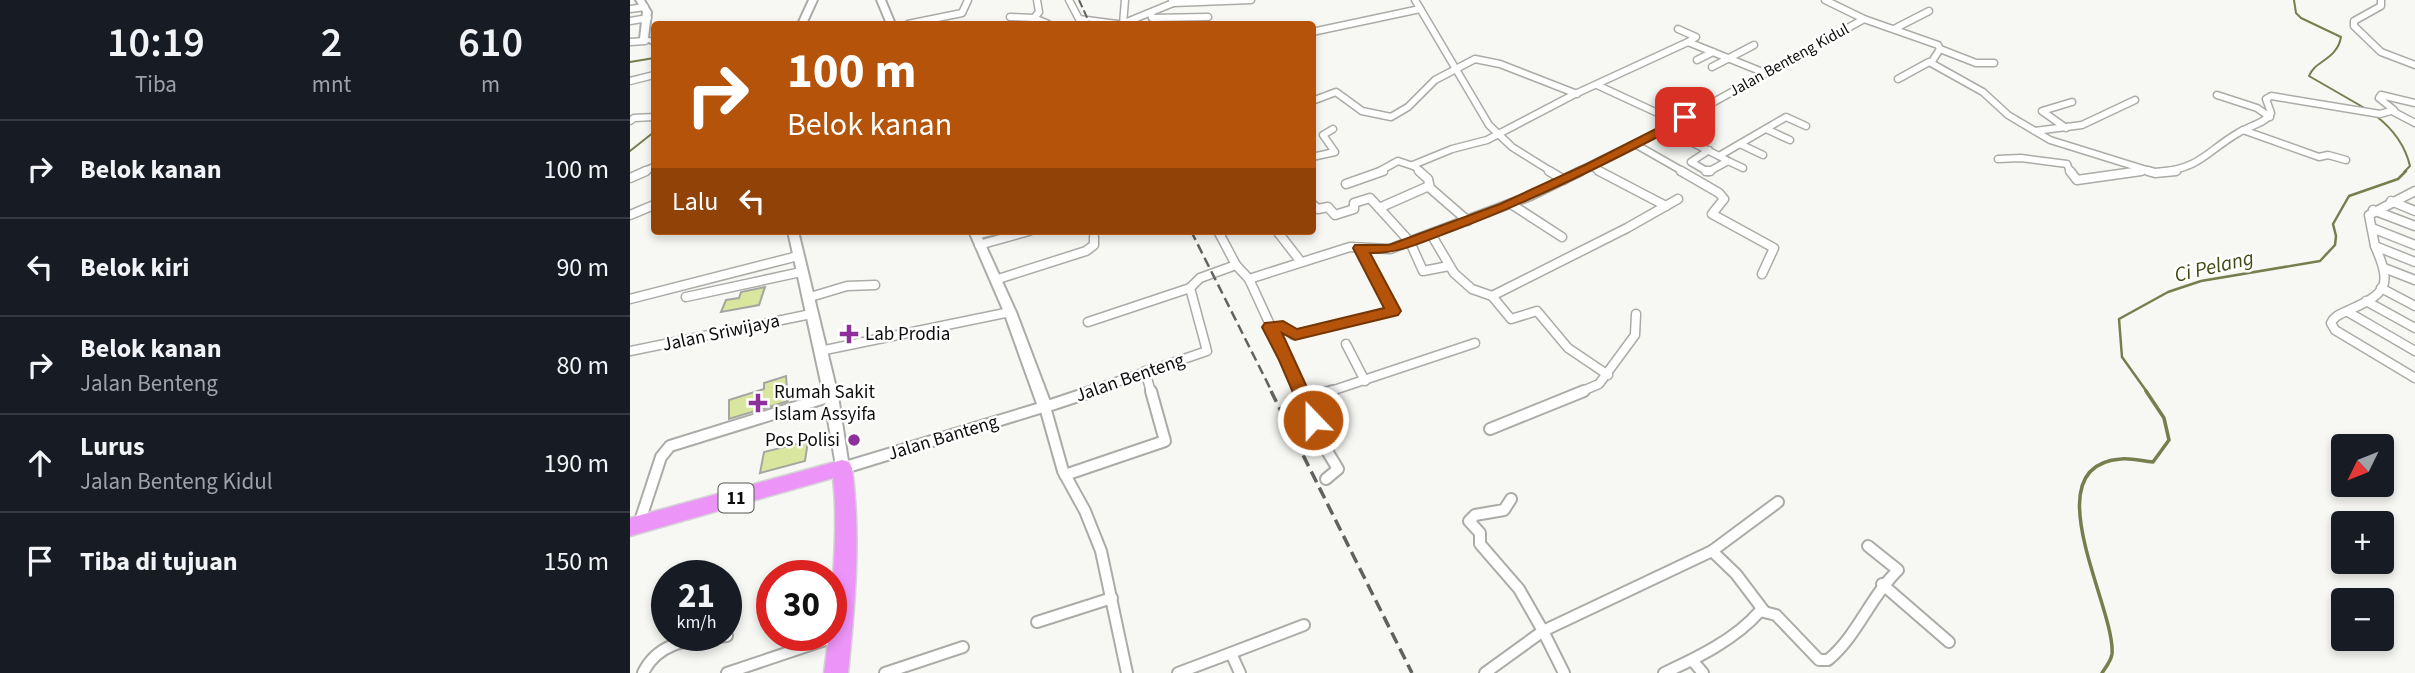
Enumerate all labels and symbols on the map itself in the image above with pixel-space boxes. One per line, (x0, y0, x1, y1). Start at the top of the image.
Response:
street label: Jalan Benteng Kidul (1725, 18, 1853, 102)
pin (1655, 87, 1715, 147)
water label: Ci Pelang (2171, 242, 2257, 290)
street label: Jalan Sriwijaya (660, 307, 782, 359)
place label: Lab Prodia (865, 321, 950, 348)
marker: Lab Prodia (839, 324, 859, 344)
street label: Jalan Benteng (1072, 347, 1189, 409)
place label: Rumah Sakit Islam Assyifa (774, 379, 876, 428)
position arrow (1276, 383, 1350, 457)
marker: Rumah Sakit Islam Assyifa (748, 393, 768, 413)
street label: Jalan Banteng (885, 408, 1002, 468)
place label: Pos Polisi (765, 427, 840, 454)
marker: Pos Polisi (846, 432, 862, 448)
north arrow (2331, 434, 2394, 497)
road number: 11 (718, 484, 754, 512)
speed limit sign: 30 (756, 560, 847, 651)

